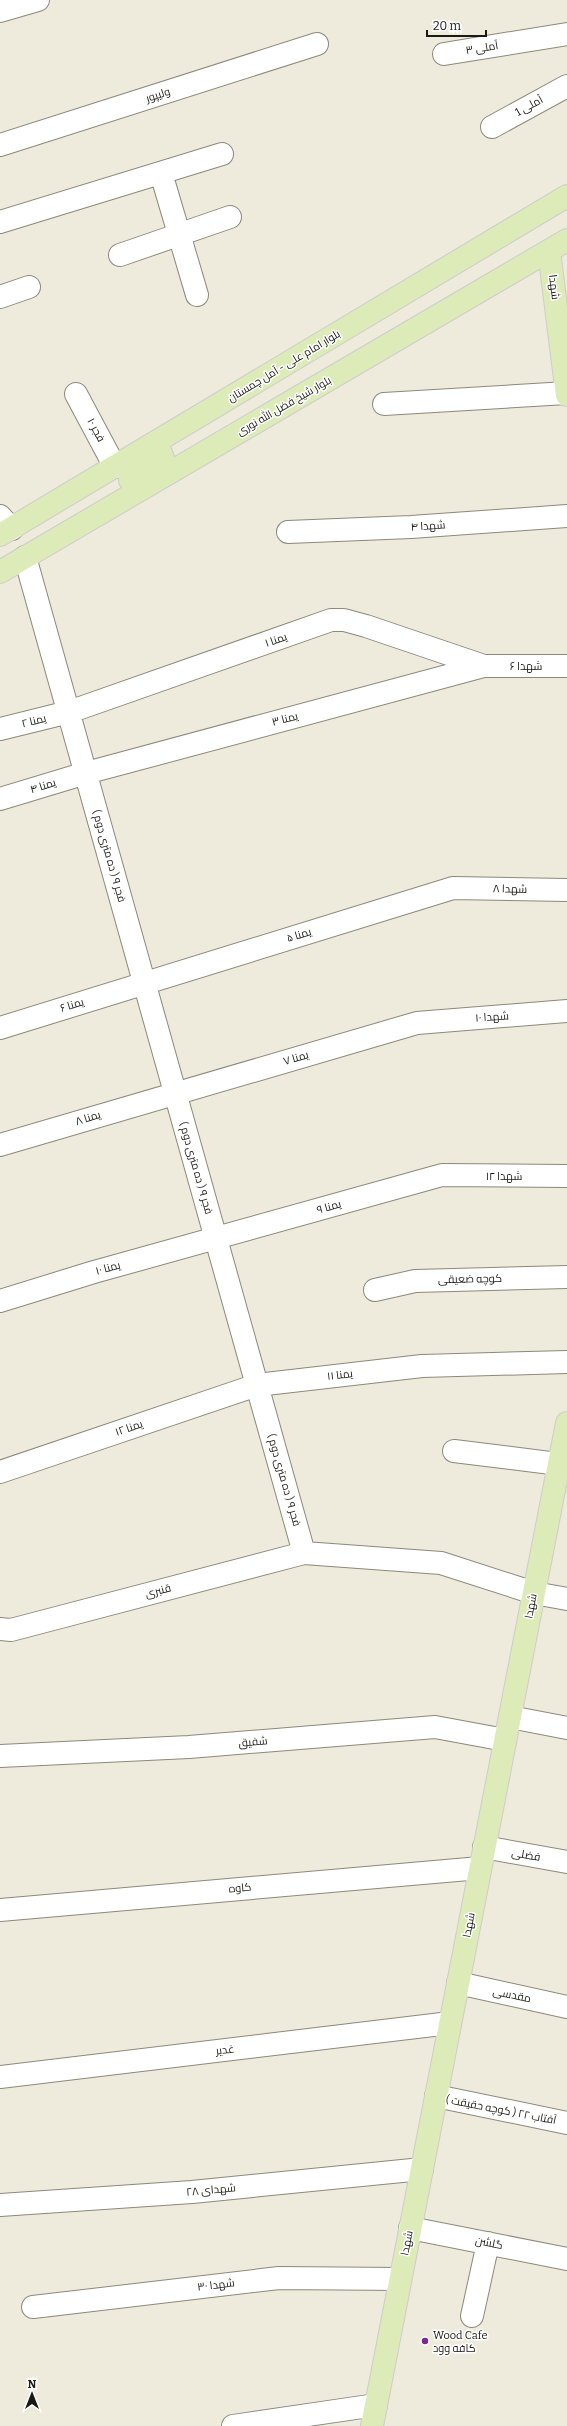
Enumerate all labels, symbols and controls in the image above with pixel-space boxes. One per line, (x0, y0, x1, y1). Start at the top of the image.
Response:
scale bar (427, 12, 486, 38)
text: 20 m (433, 19, 462, 33)
street label: آملی ۳ (465, 39, 499, 57)
street label: ولیپور (143, 85, 172, 105)
street label: آملی 1 (513, 93, 545, 119)
street label: شهدا (546, 274, 562, 300)
street label: بلوار امام علی - آمل چمستان (225, 327, 343, 406)
street label: بلوار شیخ فضل الله نوری (233, 372, 334, 439)
street label: فجر ۱۰ (84, 416, 108, 444)
street label: شهدا ۴ (410, 518, 446, 534)
street label: یمنا ۱ (263, 630, 289, 650)
street label: شهدا ۶ (510, 660, 542, 673)
street label: یمنا ۳ (271, 709, 300, 729)
street label: یمنا ۲ (20, 712, 48, 730)
street label: یمنا ۴ (28, 776, 58, 796)
street label: فجر ۹ ( ده متری دوم ) (89, 808, 128, 904)
street label: شهدا ۸ (493, 882, 527, 896)
street label: یمنا ۵ (285, 925, 313, 945)
street label: یمنا ۶ (58, 995, 86, 1015)
street label: شهدا ۱۰ (475, 1009, 509, 1025)
street label: یمنا ۷ (282, 1048, 310, 1068)
street label: یمنا ۸ (74, 1108, 102, 1128)
street label: فجر ۹ ( ده متری دوم ) (176, 1120, 215, 1216)
street label: شهدا ۱۲ (486, 1170, 522, 1183)
street label: یمنا ۹ (315, 1197, 343, 1217)
street label: یمنا ۱۰ (94, 1258, 122, 1278)
street label: کوچه ضعیقی (438, 1272, 502, 1286)
street label: یمنا ۱۱ (326, 1367, 354, 1383)
street label: یمنا ۱۲ (114, 1417, 145, 1439)
street label: فجر ۹ ( ده متری دوم ) (264, 1432, 303, 1528)
street label: قنبری (144, 1581, 172, 1601)
street label: شهدا (522, 1592, 540, 1620)
street label: شفیق (238, 1734, 268, 1750)
street label: فضلی (511, 1846, 541, 1864)
street label: کاوه (228, 1881, 252, 1895)
street label: شهدا (460, 1911, 478, 1939)
street label: مقدسی (492, 1985, 532, 2005)
street label: غدیر (214, 2042, 235, 2058)
street label: آفتاب ۲۲ ( کوچه حقیقت ) (445, 2093, 557, 2127)
street label: شهدای ۲۸ (186, 2181, 236, 2199)
street label: شهدا (398, 2229, 416, 2257)
street label: گلشن (474, 2234, 504, 2252)
street label: شهدا ۳۰ (197, 2276, 235, 2294)
place label: Wood Cafe کافه وود (433, 2329, 487, 2355)
marker: Wood Cafe کافه وود (420, 2336, 430, 2346)
north arrow (12, 2374, 52, 2414)
text: N (28, 2378, 37, 2391)

